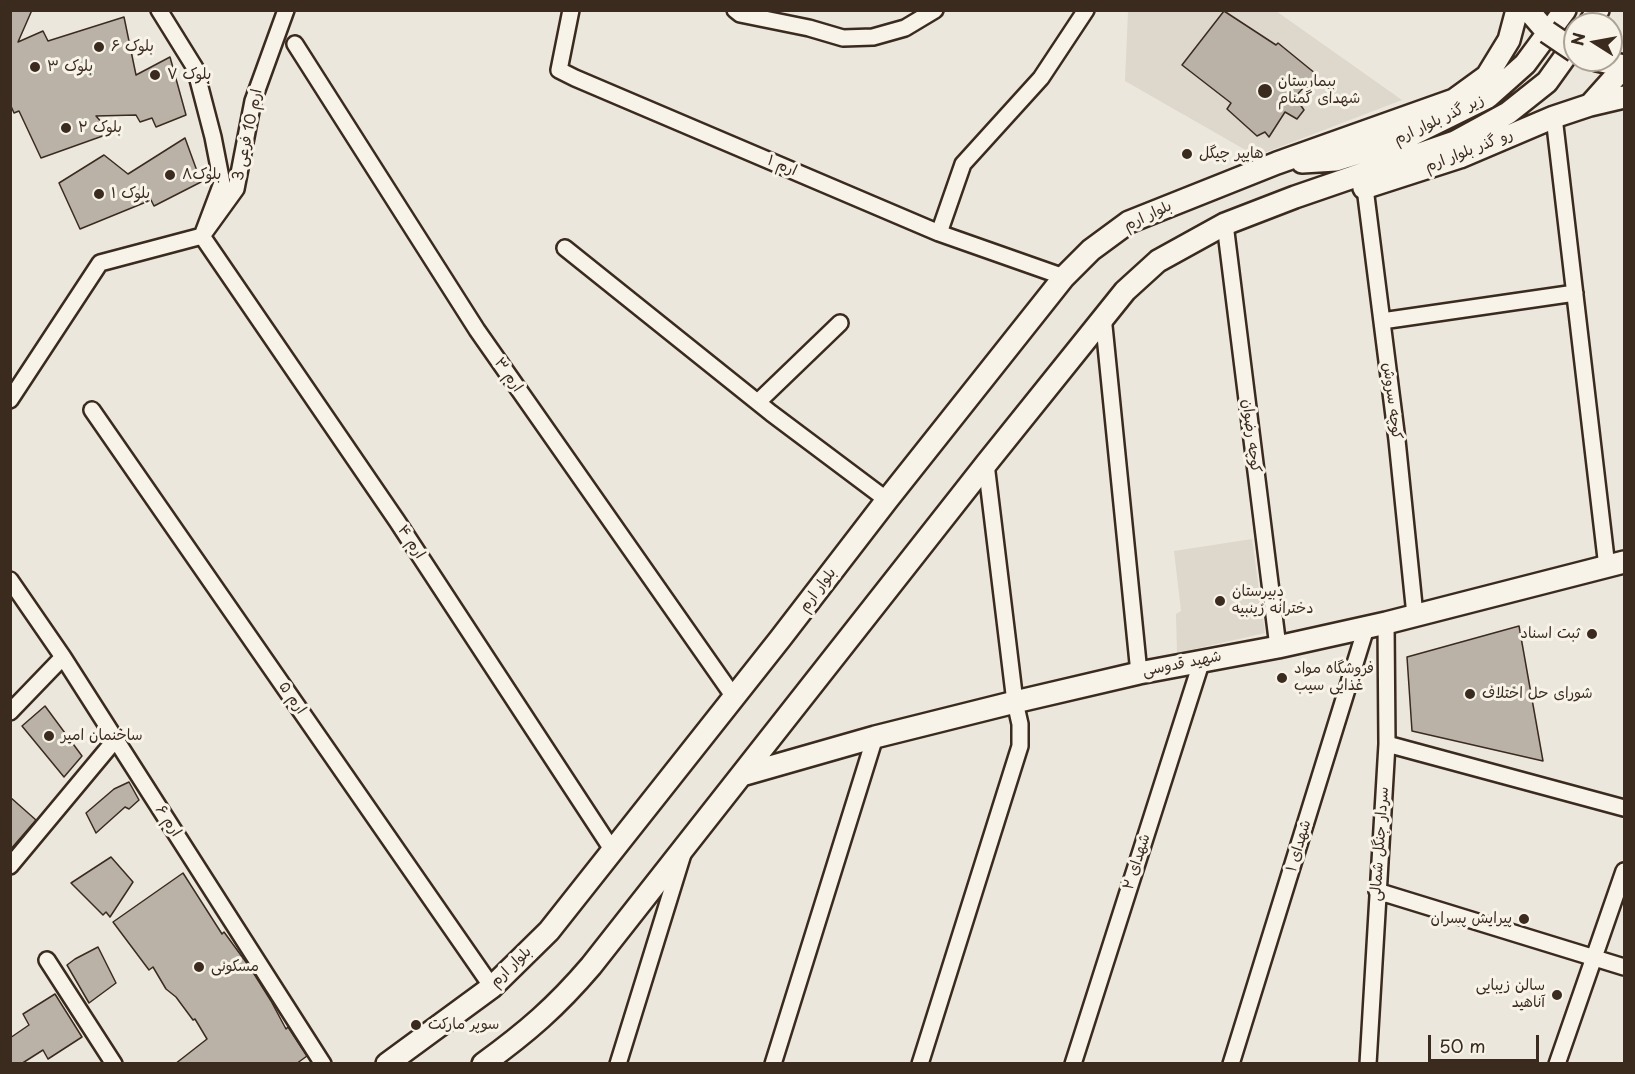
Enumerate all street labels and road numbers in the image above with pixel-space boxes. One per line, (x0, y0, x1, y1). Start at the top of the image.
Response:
street label: ارم 10 فرعی 3 (229, 87, 267, 183)
street label: زیر گذر بلوار ارم (1391, 91, 1487, 149)
street label: رو گذر بلوار ارم (1423, 126, 1515, 176)
street label: ارم ۱ (764, 152, 800, 180)
street label: بلوار ارم (1121, 197, 1175, 235)
street label: ارم ۳ (490, 354, 526, 396)
street label: کوچه سروش (1378, 362, 1406, 440)
street label: کوچه رضوان (1238, 398, 1264, 474)
street label: ارم ۴ (394, 522, 428, 562)
street label: بلوار ارم (796, 564, 840, 616)
street label: شهید قدوسی (1141, 648, 1223, 680)
street label: ارم ۵ (274, 678, 310, 718)
street label: سردار جنگل شمالی (1367, 786, 1393, 902)
street label: ارم ۶ (151, 802, 185, 840)
street label: شهدای ۱ (1283, 818, 1315, 874)
street label: شهدای ۲ (1119, 832, 1155, 892)
street label: بلوار ارم (487, 943, 535, 991)

